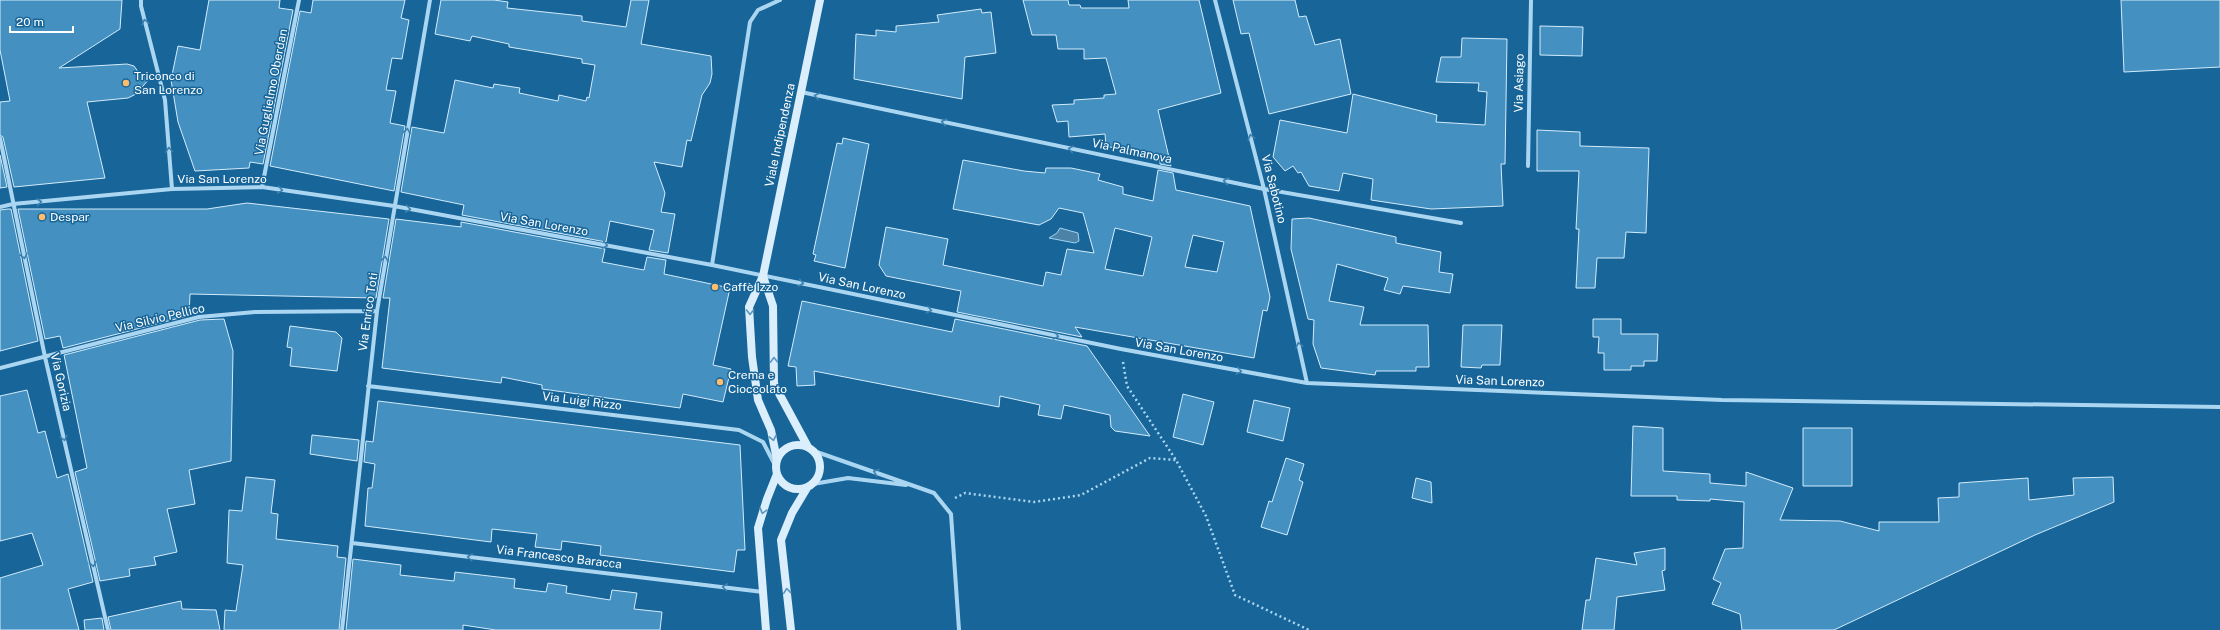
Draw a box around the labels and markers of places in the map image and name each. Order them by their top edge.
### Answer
place label: Triconco di San Lorenzo [134,69,203,97]
marker: Triconco di San Lorenzo [121,78,131,88]
place label: Despar [50,210,90,224]
marker: Despar [37,212,47,222]
place label: Caffè Izzo [723,280,778,294]
marker: Caffè Izzo [710,282,720,292]
place label: Crema e Cioccolato [728,368,787,396]
marker: Crema e Cioccolato [715,377,725,387]

